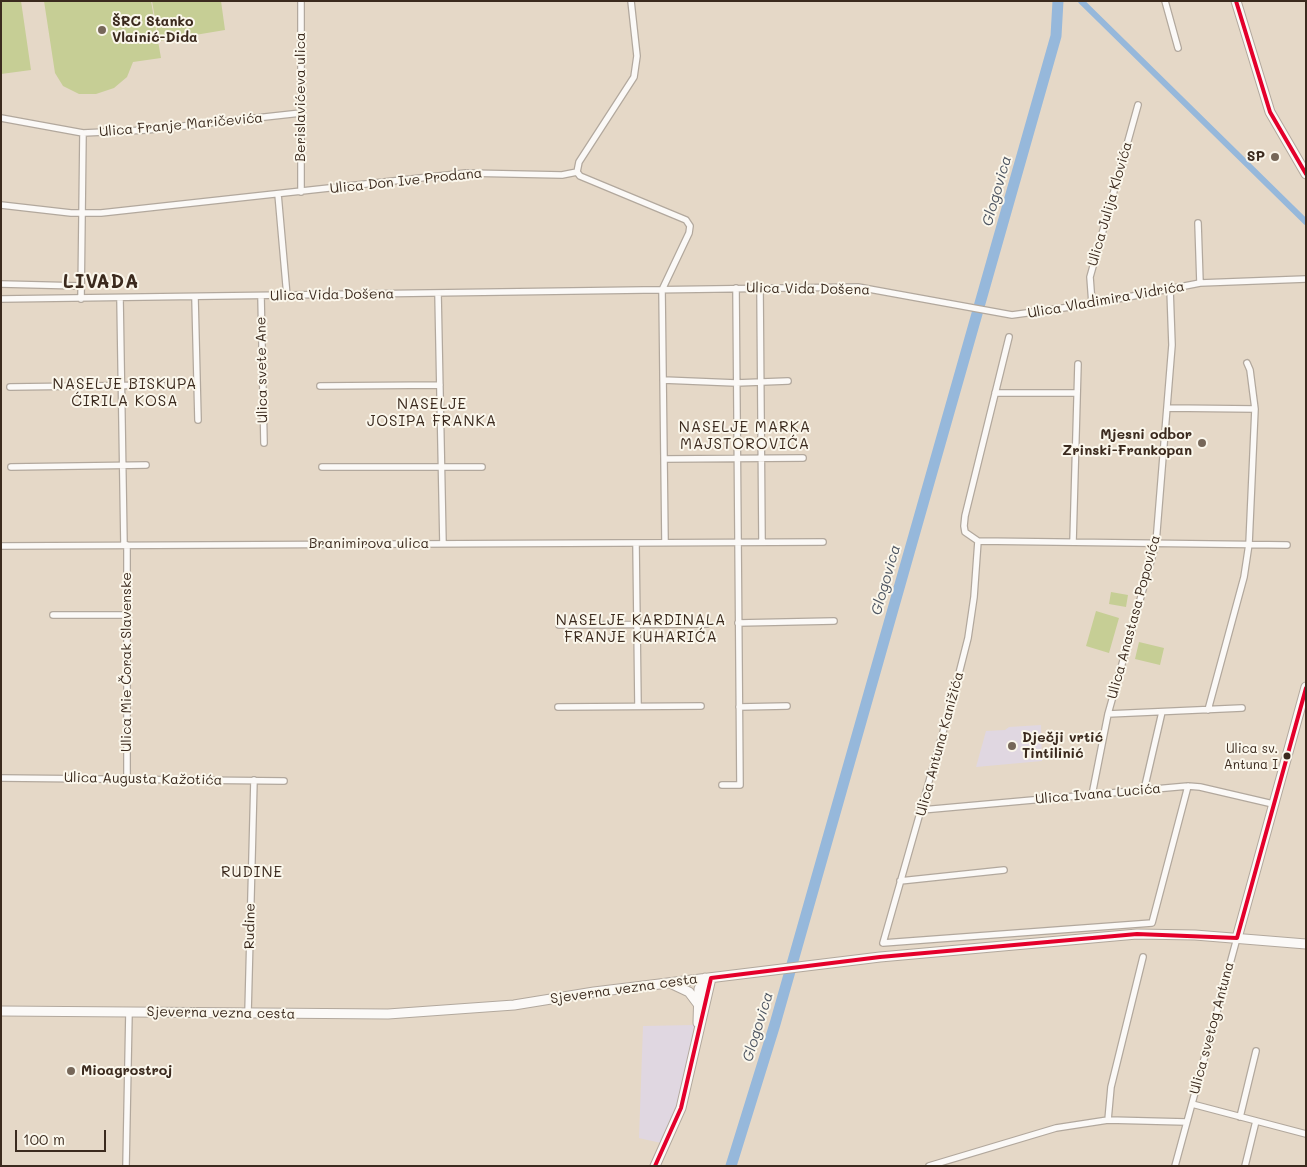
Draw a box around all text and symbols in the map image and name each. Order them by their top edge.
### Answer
place label: ŠRC Stanko Vlainić-Dida [112,14,198,46]
marker: ŠRC Stanko Vlainić-Dida [96,24,108,36]
street label: Berislavićeva ulica [293,32,309,162]
street label: Ulica Franje Maričevića [98,109,264,141]
street label: Ulica Julija Klovića [1084,140,1136,268]
place label: SP [1247,149,1265,165]
marker: SP [1269,151,1281,163]
water label: Glogovica [978,154,1016,228]
street label: Ulica Don Ive Prodana [329,165,483,197]
district label: LIVADA [62,271,140,293]
street label: Ulica Vladimira Vidrića [1026,278,1186,322]
street label: Ulica Vida Došena [746,280,870,298]
street label: Ulica Vida Došena [270,286,394,304]
street label: Ulica svete Ane [253,316,271,424]
district label: NASELJE BISKUPA ĆIRILA KOSA [51,375,199,410]
district label: NASELJE JOSIPA FRANKA [365,395,499,430]
district label: NASELJE MARKA MAJSTOROVIĆA [677,418,813,453]
place label: Mjesni odbor Zrinski-Frankopan [1062,427,1192,460]
marker: Mjesni odbor Zrinski-Frankopan [1196,437,1208,449]
street label: Ulica Anastasa Popovića [1104,533,1164,701]
street label: Branimirova ulica [309,536,429,552]
water label: Glogovica [867,543,905,617]
street label: Ulica Mie Čorak Slavenske [119,572,135,752]
district label: NASELJE KARDINALA FRANJE KUHARIĆA [554,611,728,646]
street label: Ulica Antuna Kanižića [913,670,967,818]
place label: Dječji vrtić Tintilinić [1022,730,1103,762]
marker: Dječji vrtić Tintilinić [1006,740,1018,752]
place label: Ulica sv. Antuna I [1224,741,1278,772]
marker: Ulica sv. Antuna I [1282,751,1292,761]
street label: Ulica Augusta Kažotića [64,769,222,789]
street label: Ulica Ivana Lucića [1034,780,1162,808]
district label: RUDINE [220,863,284,881]
street label: Rudine [241,903,259,949]
street label: Ulica svetog Antuna [1186,960,1238,1096]
street label: Sjeverna vezna cesta [549,970,699,1008]
water label: Glogovica [739,990,777,1064]
street label: Sjeverna vezna cesta [147,1003,295,1023]
place label: Mioagrostroj [81,1063,173,1079]
marker: Mioagrostroj [65,1065,77,1077]
scale bar [18,1120,109,1152]
text: 100 m [23,1129,65,1149]

